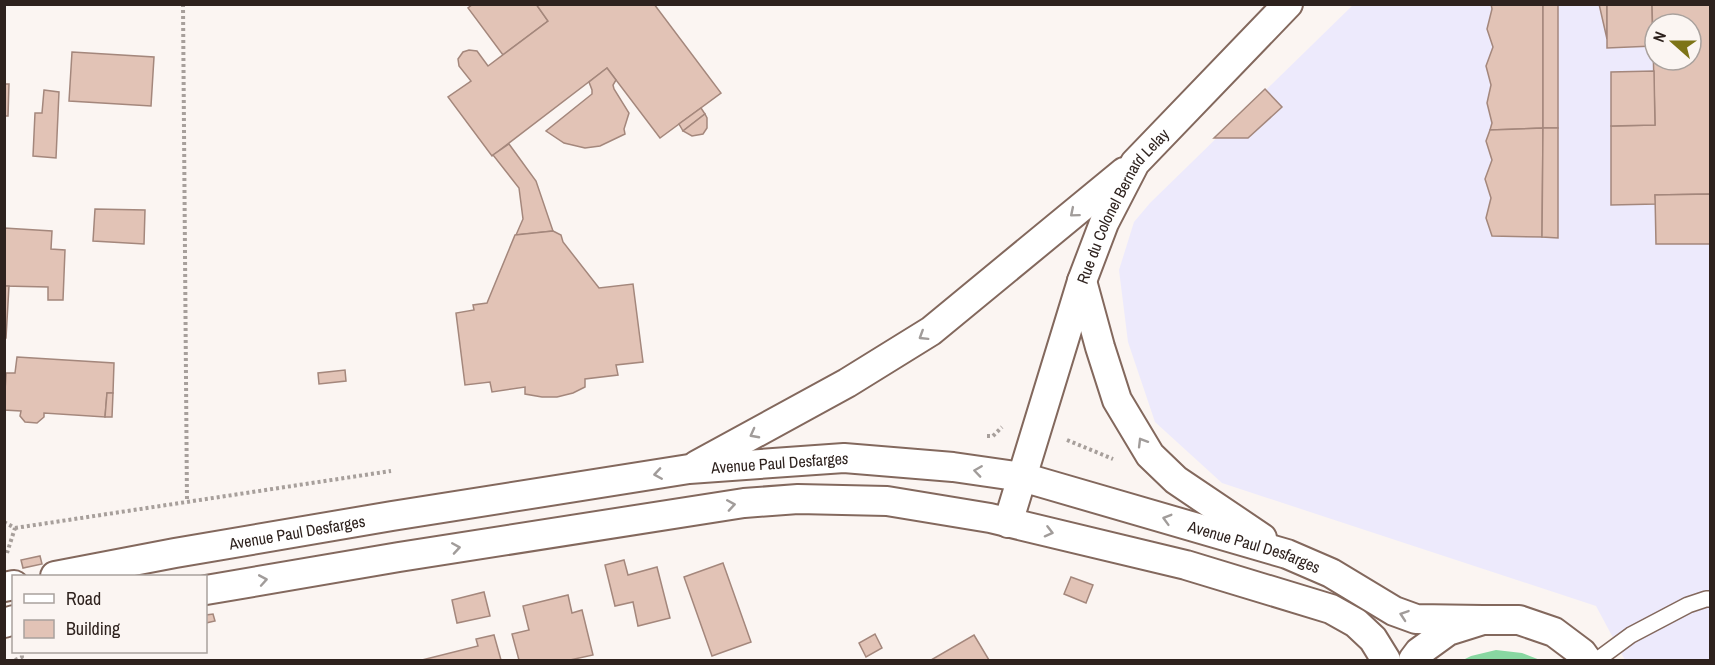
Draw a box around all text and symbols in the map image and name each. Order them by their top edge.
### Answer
north arrow [1643,12,1703,72]
text: N [1647,28,1671,45]
street label: Rue du Colonel Bernard Lelay [1071,123,1174,287]
one-way arrow [1070,206,1081,217]
one-way arrow [919,329,929,341]
one-way arrow [750,427,760,438]
one-way arrow [1138,438,1150,448]
street label: Avenue Paul Desfarges [709,447,849,478]
one-way arrow [974,465,983,477]
one-way arrow [654,467,664,480]
one-way arrow [727,499,736,511]
street label: Avenue Paul Desfarges [226,510,367,555]
one-way arrow [1162,514,1173,526]
street label: Avenue Paul Desfarges [1185,515,1324,578]
one-way arrow [1044,525,1054,538]
one-way arrow [451,543,460,555]
one-way arrow [258,574,268,587]
legend [12,575,207,653]
text: Road [66,586,101,611]
one-way arrow [1399,609,1410,622]
text: Building [66,616,121,641]

